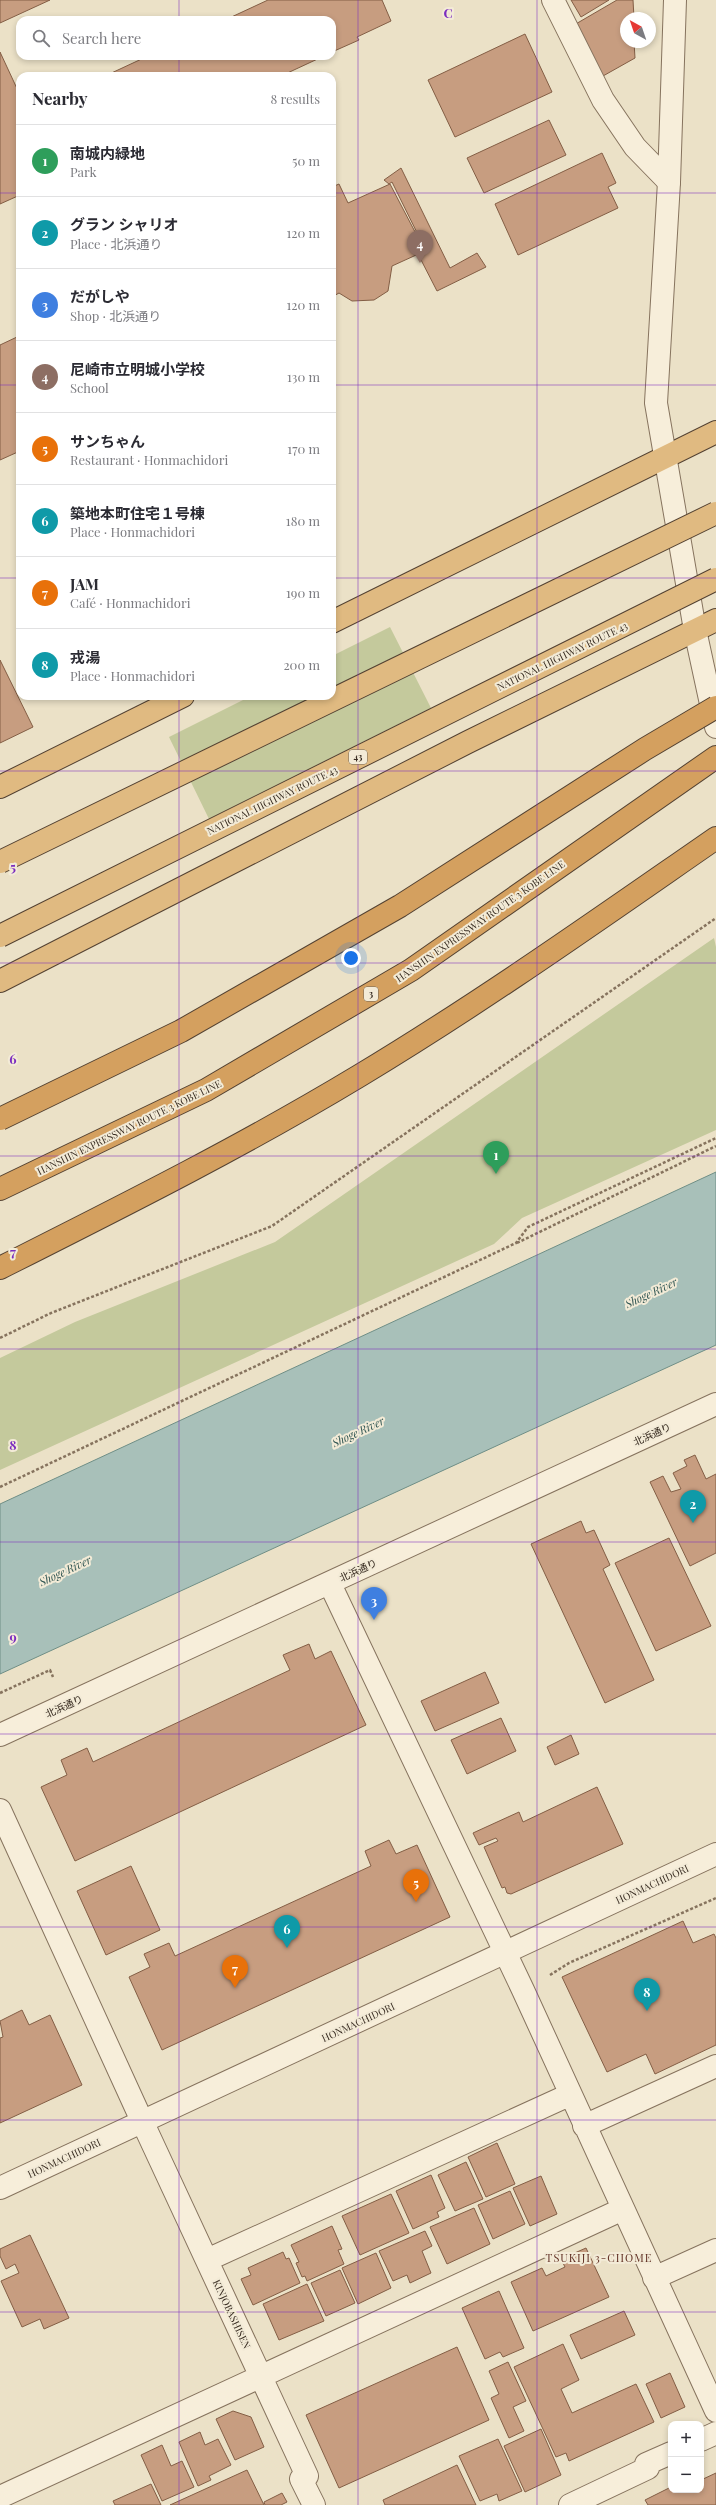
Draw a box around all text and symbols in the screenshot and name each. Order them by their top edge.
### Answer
text: C [443,4,453,21]
north arrow [620,12,656,48]
search box [16,16,336,60]
icon: search [30,27,52,49]
text: Search here [62,28,141,48]
text: Nearby [32,87,87,109]
text: 8 results [270,90,320,107]
text: 南城内緑地 [70,143,145,163]
text: 1 [43,152,47,169]
text: 50 m [292,152,320,169]
text: Park [70,163,97,180]
text: グラン シャリオ [70,214,179,234]
text: 2 [42,224,48,241]
text: 120 m [286,224,320,241]
pin: 4 [407,230,433,263]
text: Place · 北浜通り [70,235,162,252]
text: だがしや [70,286,130,306]
text: 3 [42,296,48,313]
text: 120 m [286,296,320,313]
text: Shop · 北浜通り [70,307,161,324]
text: 尼崎市立明城小学校 [70,359,205,379]
text: 4 [42,368,48,385]
text: 130 m [287,368,320,385]
text: School [70,379,109,396]
text: サンちゃん [70,431,145,451]
text: 5 [42,440,48,457]
text: 170 m [287,440,320,457]
text: Restaurant · Honmachidori [70,451,228,468]
text: 築地本町住宅１号棟 [70,503,205,523]
text: 6 [41,512,49,529]
text: 180 m [286,512,320,529]
text: Place · Honmachidori [70,523,195,540]
text: JAM [70,574,99,594]
text: 7 [42,584,48,601]
text: 190 m [286,584,320,601]
text: Café · Honmachidori [70,594,191,611]
street label: NATIONAL HIGHWAY ROUTE 43 [494,618,630,694]
text: 戎湯 [70,647,100,667]
text: 8 [41,656,49,673]
text: 200 m [283,656,320,673]
text: Place · Honmachidori [70,667,195,684]
road number: 43 [349,750,367,764]
street label: NATIONAL HIGHWAY ROUTE 43 [204,762,340,838]
street label: HANSHIN EXPRESSWAY ROUTE 3 KOBE LINE [393,857,567,985]
text: 5 [10,858,16,875]
your location [341,948,361,968]
road number: 3 [364,987,378,1001]
text: 6 [9,1050,17,1067]
street label: HANSHIN EXPRESSWAY ROUTE 3 KOBE LINE [34,1076,224,1178]
pin: 1 [483,1141,509,1174]
text: 7 [10,1243,16,1260]
water label: Shoge River [621,1274,679,1312]
water label: Shoge River [328,1413,386,1451]
street label: 北浜通り [631,1419,673,1449]
text: 8 [9,1436,17,1453]
pin: 2 [680,1490,706,1523]
water label: Shoge River [35,1552,93,1590]
street label: 北浜通り [337,1555,379,1585]
pin: 3 [361,1587,387,1620]
text: 9 [9,1628,17,1645]
street label: 北浜通り [43,1691,85,1721]
street label: HONMACHIDORI [613,1861,691,1907]
pin: 5 [403,1869,429,1902]
pin: 6 [274,1915,300,1948]
pin: 7 [222,1955,248,1988]
pin: 8 [634,1978,660,2011]
street label: HONMACHIDORI [319,1999,397,2045]
street label: HONMACHIDORI [25,2135,103,2181]
district label: TSUKIJI 3-CHOME [546,2250,652,2265]
street label: KINJOBASHISEN [210,2277,254,2351]
map controls [668,2421,704,2493]
button: + [668,2421,704,2457]
button: − [668,2457,704,2493]

